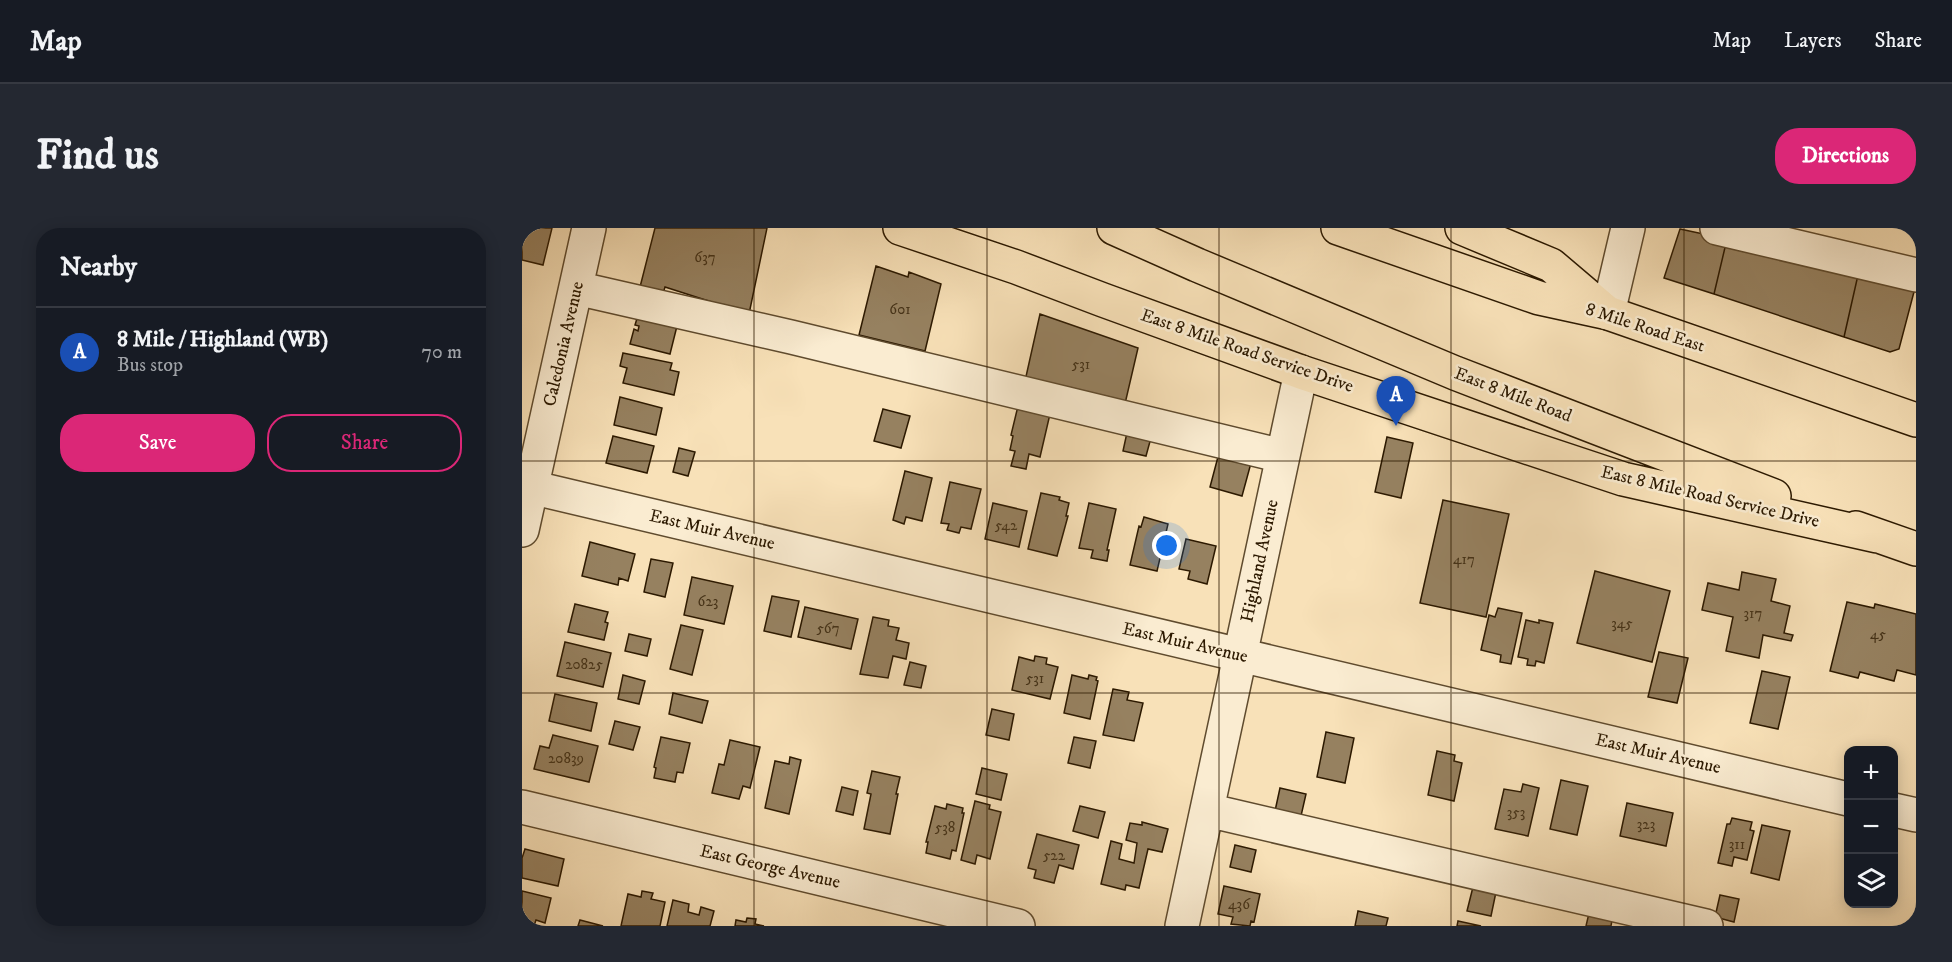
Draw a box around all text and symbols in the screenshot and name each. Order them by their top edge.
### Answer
text: Map [30,24,82,59]
text: Map [1712,28,1751,54]
text: Layers [1784,28,1842,54]
text: Share [1875,28,1922,54]
button: Directions [1775,128,1916,184]
text: Find us [36,130,159,182]
house number: 637 [694,248,716,267]
text: Nearby [60,251,137,284]
street label: Caledonia Avenue [539,279,589,409]
street label: 8 Mile Road East [1583,298,1708,358]
house number: 601 [889,300,911,319]
street label: East 8 Mile Road Service Drive [1138,304,1356,398]
text: 8 Mile / Highland (WB) [117,326,328,353]
text: A [73,340,86,365]
text: 70 m [421,340,462,365]
text: Bus stop [117,353,183,378]
house number: 531 [1072,355,1090,374]
street label: East 8 Mile Road [1451,363,1575,427]
pin: A [1376,376,1416,426]
button: Save [60,414,255,472]
button: Share [267,414,462,472]
street label: East 8 Mile Road Service Drive [1599,461,1821,533]
street label: Highland Avenue [1236,498,1284,624]
street label: East Muir Avenue [647,505,777,555]
house number: 542 [995,516,1018,535]
your location [1152,531,1181,560]
house number: 417 [1453,550,1475,569]
house number: 623 [698,592,718,611]
house number: 317 [1743,604,1763,623]
house number: 345 [1611,614,1633,633]
street label: East Muir Avenue [1120,618,1250,668]
house number: 567 [816,619,840,638]
house number: 45 [1870,625,1887,644]
house number: 20825 [565,655,603,674]
house number: 531 [1026,669,1044,688]
street label: East Muir Avenue [1593,729,1723,779]
map controls [1844,746,1898,908]
button: + [1844,746,1898,800]
house number: 20839 [548,749,584,768]
button: − [1844,800,1898,854]
house number: 353 [1507,803,1525,822]
house number: 323 [1637,815,1655,834]
house number: 538 [935,818,955,837]
house number: 311 [1729,835,1745,854]
street label: East George Avenue [698,840,842,894]
house number: 522 [1043,846,1066,865]
button: layers [1844,854,1898,908]
house number: 436 [1228,895,1251,914]

